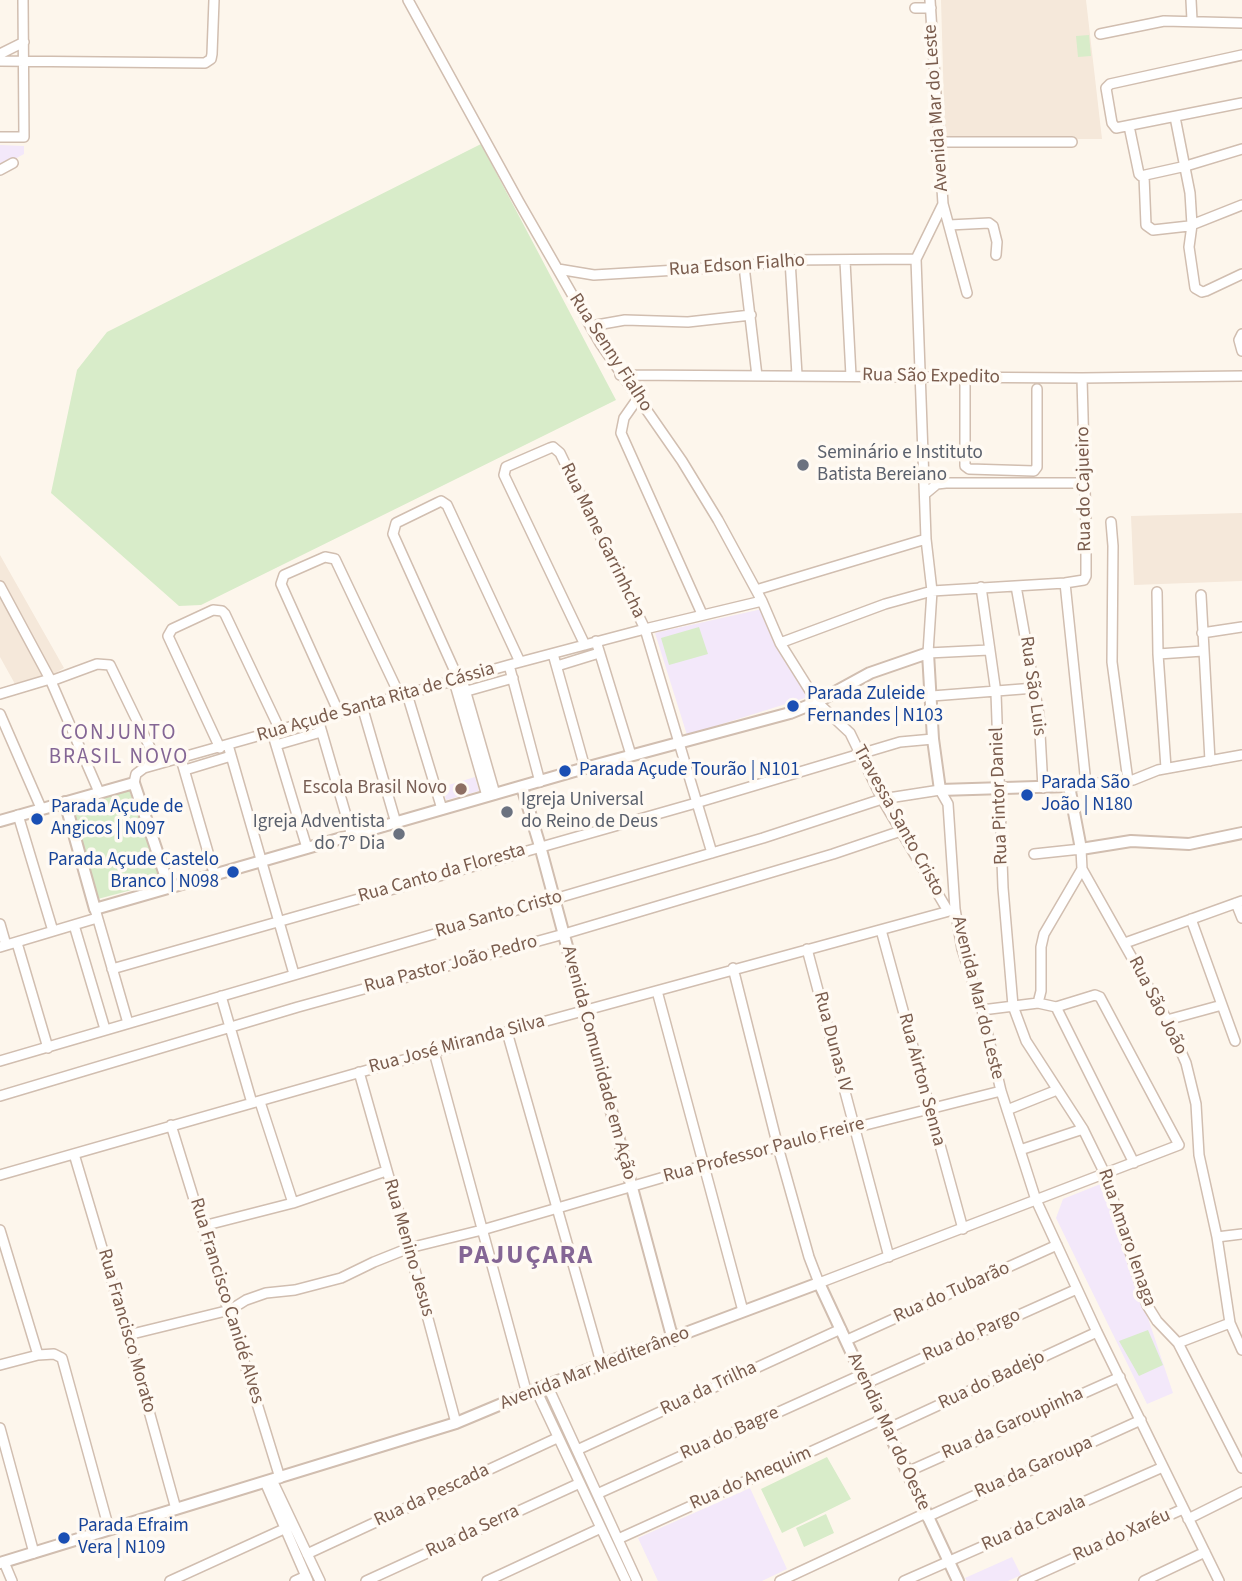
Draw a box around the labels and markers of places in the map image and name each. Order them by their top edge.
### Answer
place label: Seminário e Instituto Batista Bereiano [817,443,983,487]
marker: Seminário e Instituto Batista Bereiano [795,457,811,473]
place label: Parada Zuleide Fernandes | N103 [807,684,943,728]
marker: Parada Zuleide Fernandes | N103 [785,698,801,714]
place label: Parada Açude Tourão | N101 [579,760,800,782]
marker: Parada Açude Tourão | N101 [557,763,573,779]
place label: Parada São João | N180 [1041,773,1133,817]
place label: Escola Brasil Novo [302,778,447,800]
marker: Escola Brasil Novo [453,781,469,797]
marker: Parada São João | N180 [1019,787,1035,803]
place label: Igreja Universal do Reino de Deus [521,790,658,834]
place label: Parada Açude de Angicos | N097 [51,797,183,841]
marker: Igreja Universal do Reino de Deus [499,804,515,820]
marker: Parada Açude de Angicos | N097 [29,811,45,827]
place label: Igreja Adventista do 7º Dia [253,812,385,856]
marker: Igreja Adventista do 7º Dia [391,826,407,842]
place label: Parada Açude Castelo Branco | N098 [48,850,219,894]
marker: Parada Açude Castelo Branco | N098 [225,864,241,880]
place label: Parada Efraim Vera | N109 [78,1516,189,1560]
marker: Parada Efraim Vera | N109 [56,1530,72,1546]

